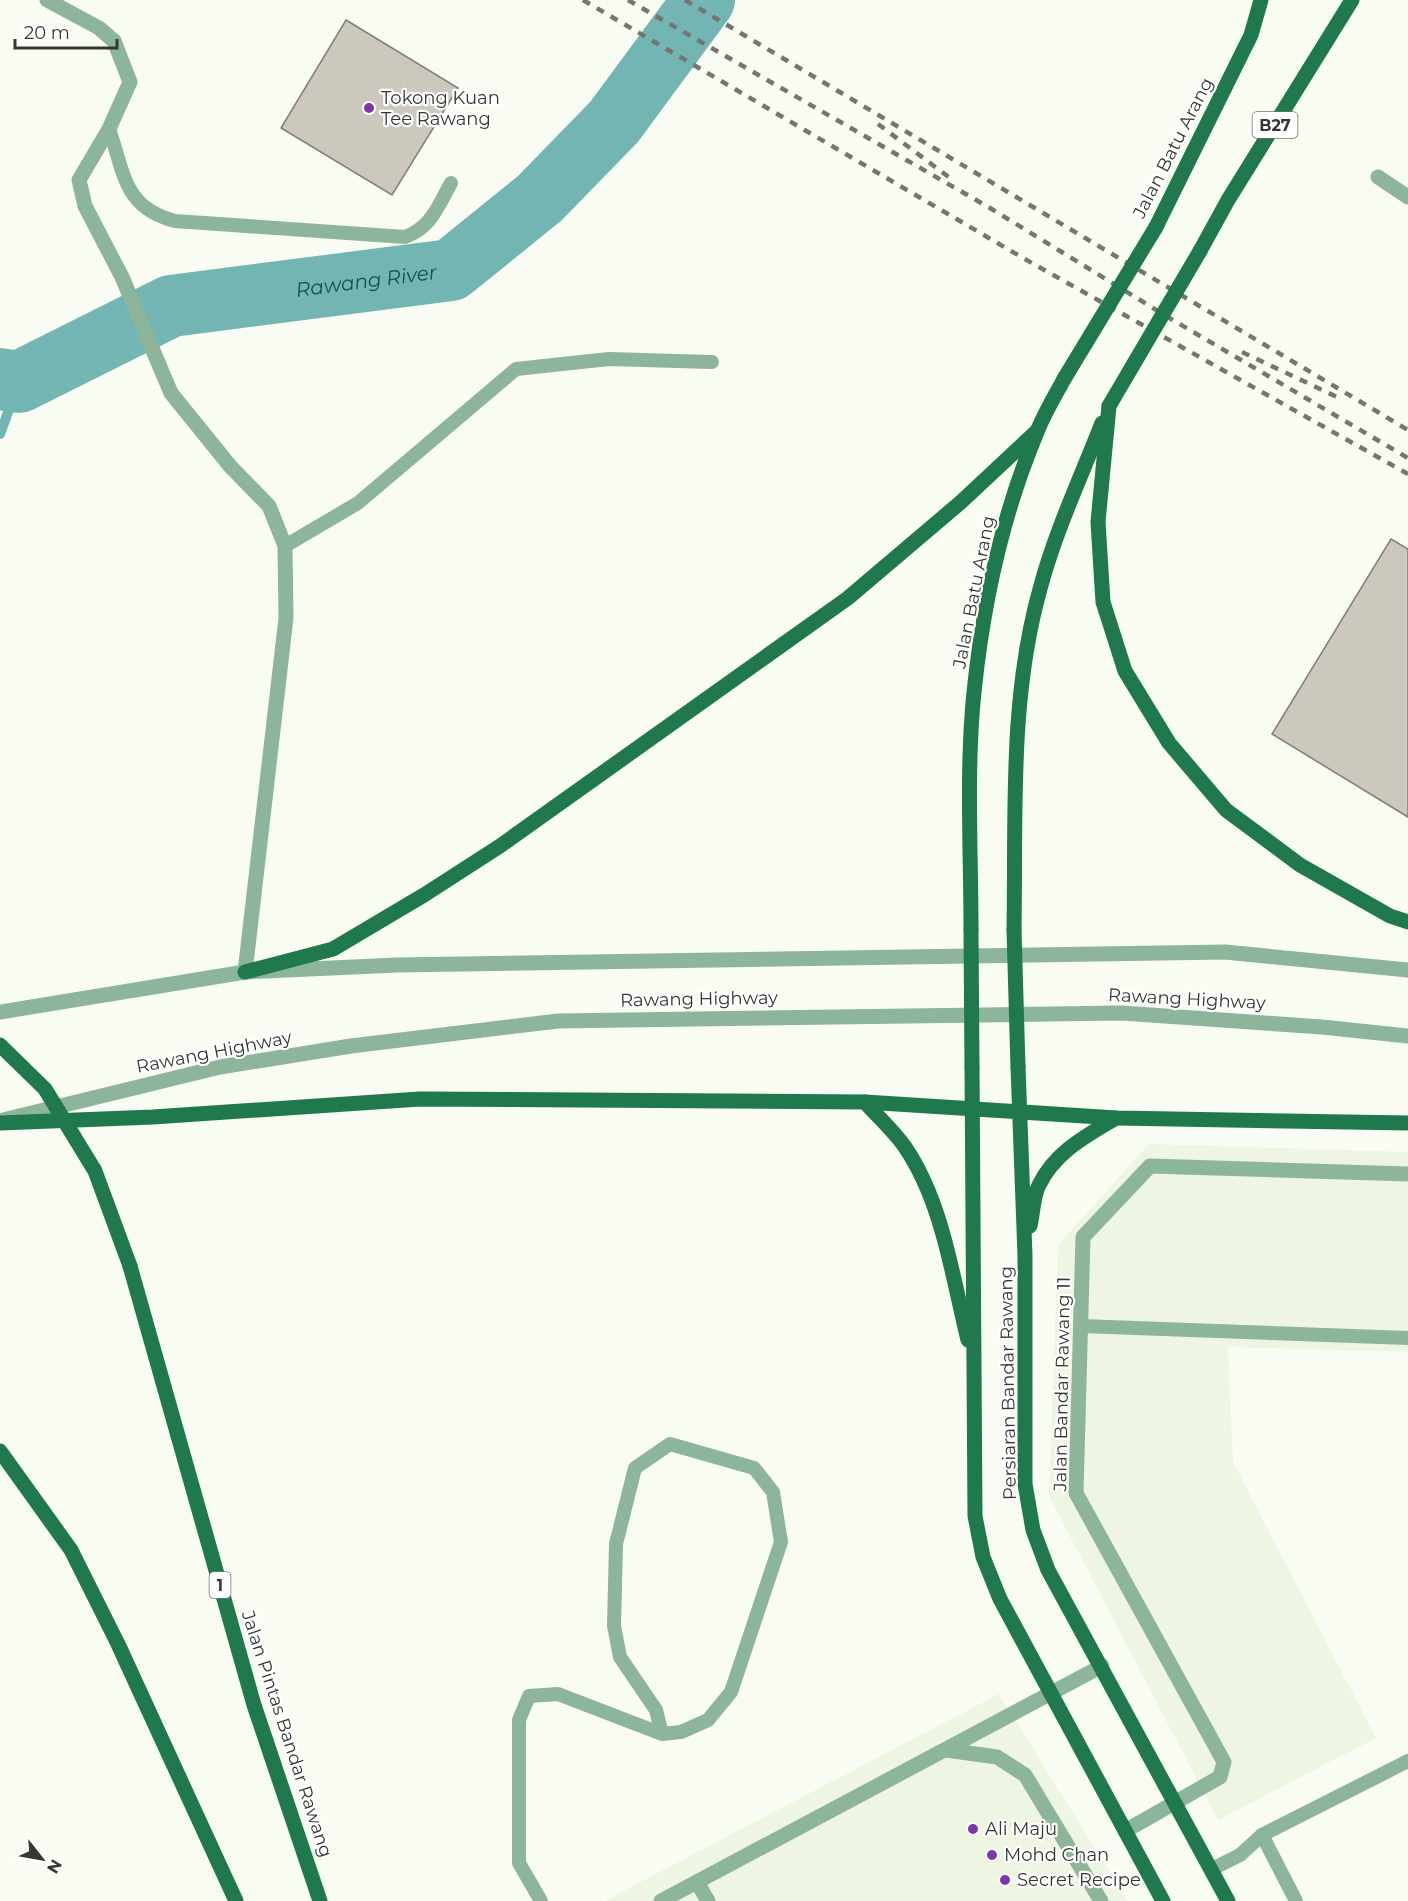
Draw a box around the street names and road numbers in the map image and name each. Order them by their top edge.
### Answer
street label: Jalan Batu Arang [1128,74,1218,223]
road number: B27 [1252,112,1298,138]
street label: Jalan Batu Arang [948,514,1000,671]
street label: Rawang Highway [1108,984,1267,1014]
street label: Rawang Highway [620,987,778,1011]
street label: Rawang Highway [134,1026,294,1078]
street label: Persiaran Bandar Rawang [995,1266,1021,1500]
street label: Jalan Bandar Rawang 11 [1049,1276,1075,1493]
road number: 1 [210,1572,230,1598]
street label: Jalan Pintas Bandar Rawang [236,1607,337,1860]

